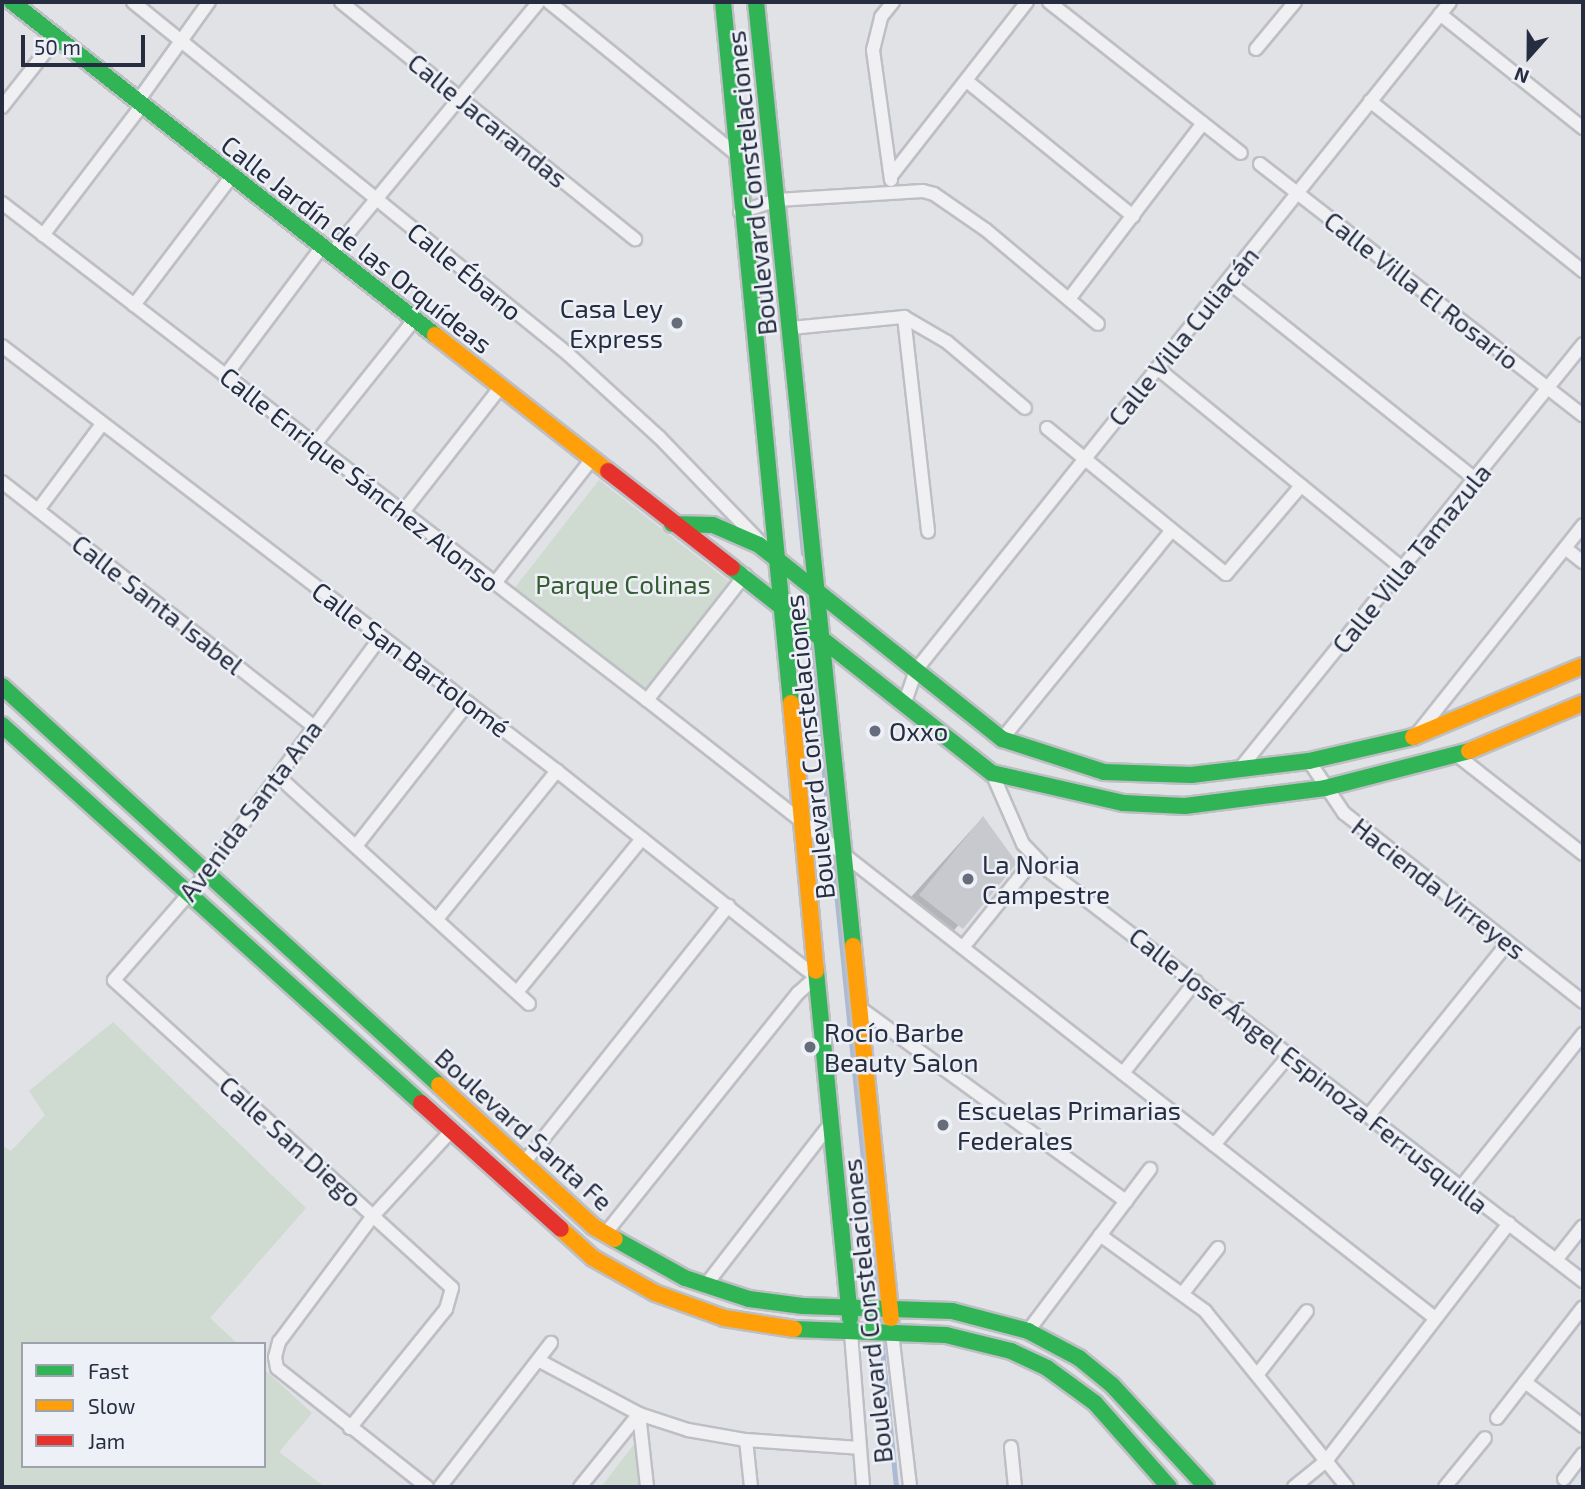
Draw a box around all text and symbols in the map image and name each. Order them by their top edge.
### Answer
scale bar [24,21,149,65]
north arrow [1494,21,1564,91]
street label: Boulevard Constelaciones [719,29,783,337]
text: 50 m [34,34,81,59]
street label: Calle Jacarandas [402,46,574,194]
text: N [1511,63,1532,89]
street label: Calle Jardín de las Orquídeas [215,128,499,360]
street label: Calle Villa El Rosario [1318,204,1526,376]
street label: Calle Ébano [402,216,528,326]
street label: Calle Villa Culiacán [1101,240,1265,432]
place label: Casa Ley Express [560,292,663,354]
marker: Casa Ley Express [669,315,685,331]
street label: Calle Enrique Sánchez Alonso [214,360,506,598]
street label: Calle Villa Tamazula [1325,456,1497,660]
street label: Calle Santa Isabel [66,527,250,681]
park label: Parque Colinas [535,568,711,600]
street label: Calle San Bartolomé [306,575,516,743]
street label: Boulevard Constelaciones [777,593,841,901]
street label: Avenida Santa Ana [172,713,328,907]
place label: Oxxo [889,715,948,747]
marker: Oxxo [867,723,883,739]
street label: Hacienda Virreyes [1346,810,1532,966]
place label: La Noria Campestre [982,848,1110,910]
marker: La Noria Campestre [960,871,976,887]
street label: Calle José Ángel Espinoza Ferrusquilla [1123,920,1495,1220]
place label: Rocío Barbe Beauty Salon [824,1016,979,1078]
marker: Rocío Barbe Beauty Salon [802,1039,818,1055]
street label: Boulevard Santa Fe [429,1041,619,1217]
street label: Calle San Diego [213,1069,369,1213]
place label: Escuelas Primarias Federales [957,1094,1181,1156]
marker: Escuelas Primarias Federales [935,1117,951,1133]
street label: Boulevard Constelaciones [835,1157,899,1465]
legend [21,1342,266,1468]
text: Fast [88,1358,129,1383]
text: Slow [88,1393,135,1418]
text: Jam [88,1428,125,1453]

